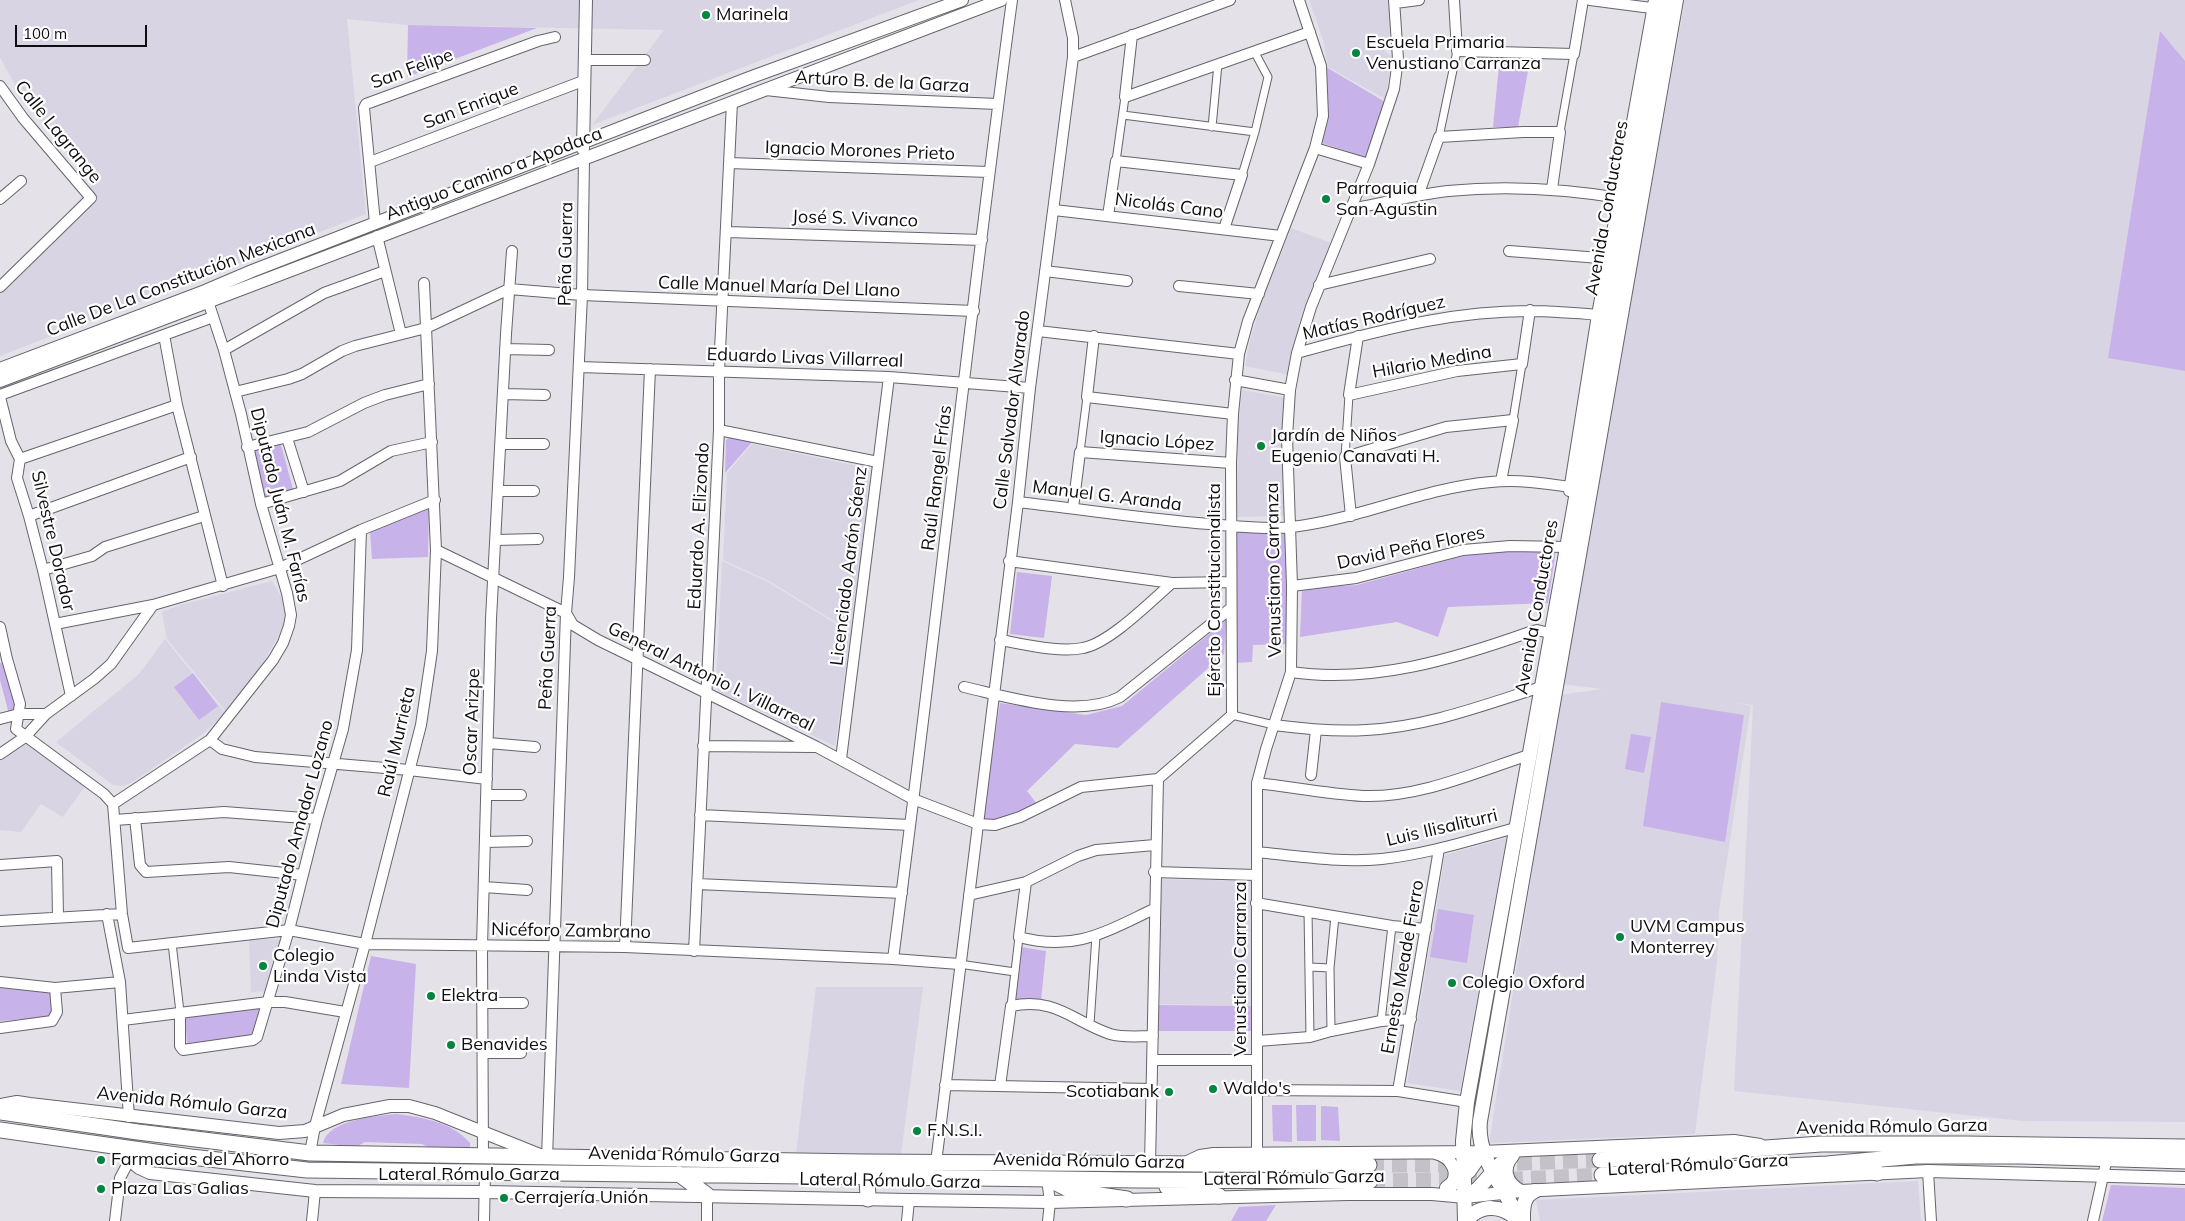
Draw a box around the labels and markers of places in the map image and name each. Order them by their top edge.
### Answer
place label: Marinela [716,4,788,26]
marker: Marinela [700,9,712,21]
place label: Escuela Primaria Venustiano Carranza [1366,32,1541,74]
marker: Escuela Primaria Venustiano Carranza [1350,47,1362,59]
place label: Parroquia San Agustin [1336,178,1438,220]
marker: Parroquia San Agustin [1320,193,1332,205]
place label: Jardín de Niños Eugenio Canavati H. [1271,425,1440,468]
marker: Jardín de Niños Eugenio Canavati H. [1255,440,1267,452]
place label: UVM Campus Monterrey [1630,916,1745,959]
marker: UVM Campus Monterrey [1614,931,1626,943]
place label: Colegio Linda Vista [273,945,367,988]
marker: Colegio Linda Vista [257,960,269,972]
place label: Colegio Oxford [1462,972,1585,994]
marker: Colegio Oxford [1446,977,1458,989]
place label: Elektra [441,985,498,1007]
marker: Elektra [425,990,437,1002]
place label: Benavides [461,1034,548,1056]
marker: Benavides [445,1039,457,1051]
place label: Waldo's [1223,1078,1291,1100]
place label: Scotiabank [1066,1081,1159,1103]
marker: Waldo's [1207,1083,1219,1095]
marker: Scotiabank [1163,1086,1175,1098]
place label: F.N.S.I. [927,1120,982,1142]
marker: F.N.S.I. [911,1125,923,1137]
place label: Farmacias del Ahorro [111,1149,289,1171]
marker: Farmacias del Ahorro [95,1154,107,1166]
place label: Plaza Las Galias [111,1178,249,1200]
marker: Plaza Las Galias [95,1183,107,1195]
place label: Cerrajería Unión [514,1187,648,1209]
marker: Cerrajería Unión [498,1192,510,1204]

